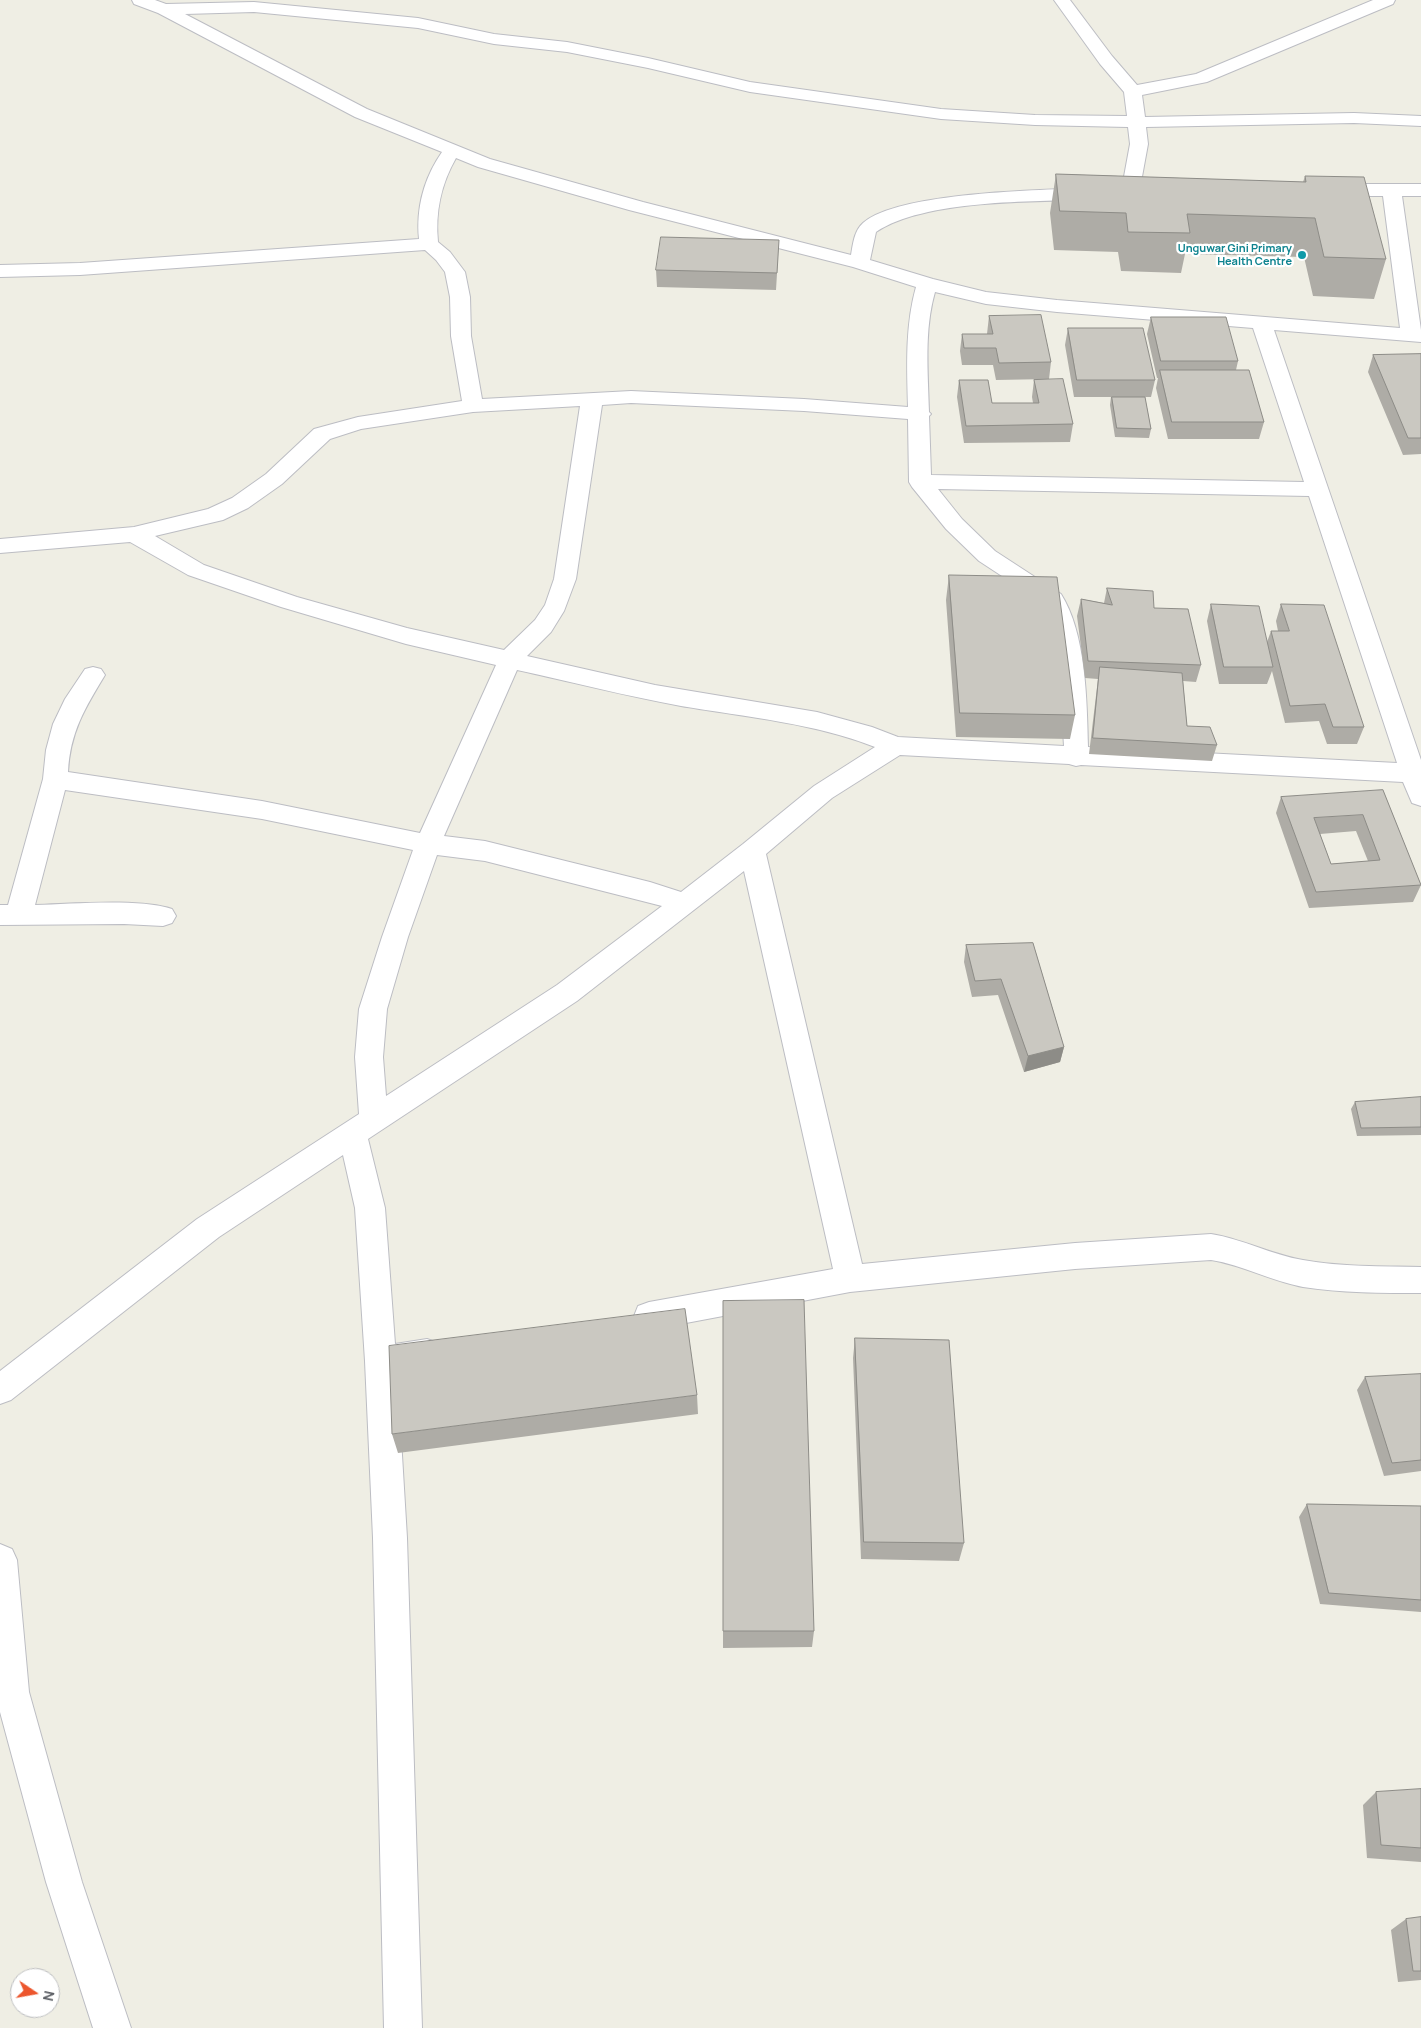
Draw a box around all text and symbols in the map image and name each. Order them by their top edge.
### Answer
place label: Unguwar Gini Primary Health Centre [1178,242,1292,268]
marker: Unguwar Gini Primary Health Centre [1296,249,1308,261]
north arrow [10,1968,60,2018]
text: N [39,1989,60,2003]

